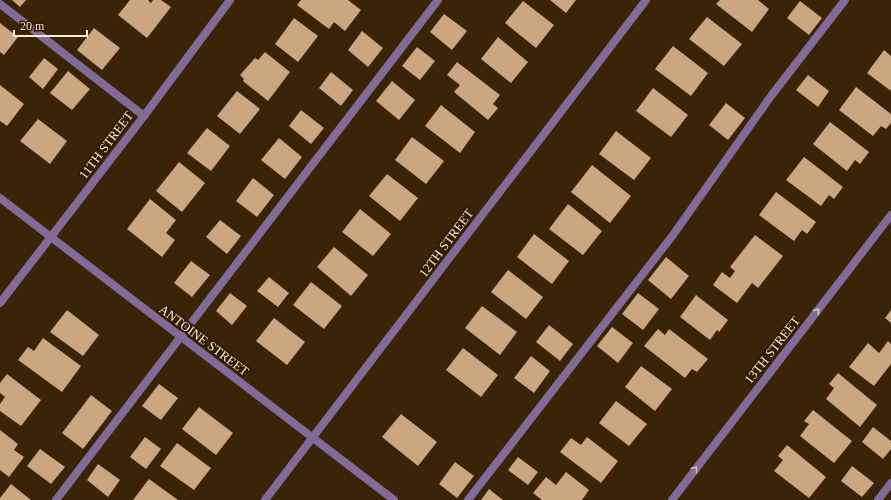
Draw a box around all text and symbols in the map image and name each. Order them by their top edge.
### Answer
scale bar [14,12,87,38]
text: 20 m [20,19,45,33]
street label: 11TH STREET [76,108,136,182]
street label: 12TH STREET [416,206,476,280]
street label: ANTOINE STREET [156,301,252,379]
one-way arrow [813,308,820,315]
street label: 13TH STREET [741,313,803,387]
one-way arrow [691,467,698,474]

